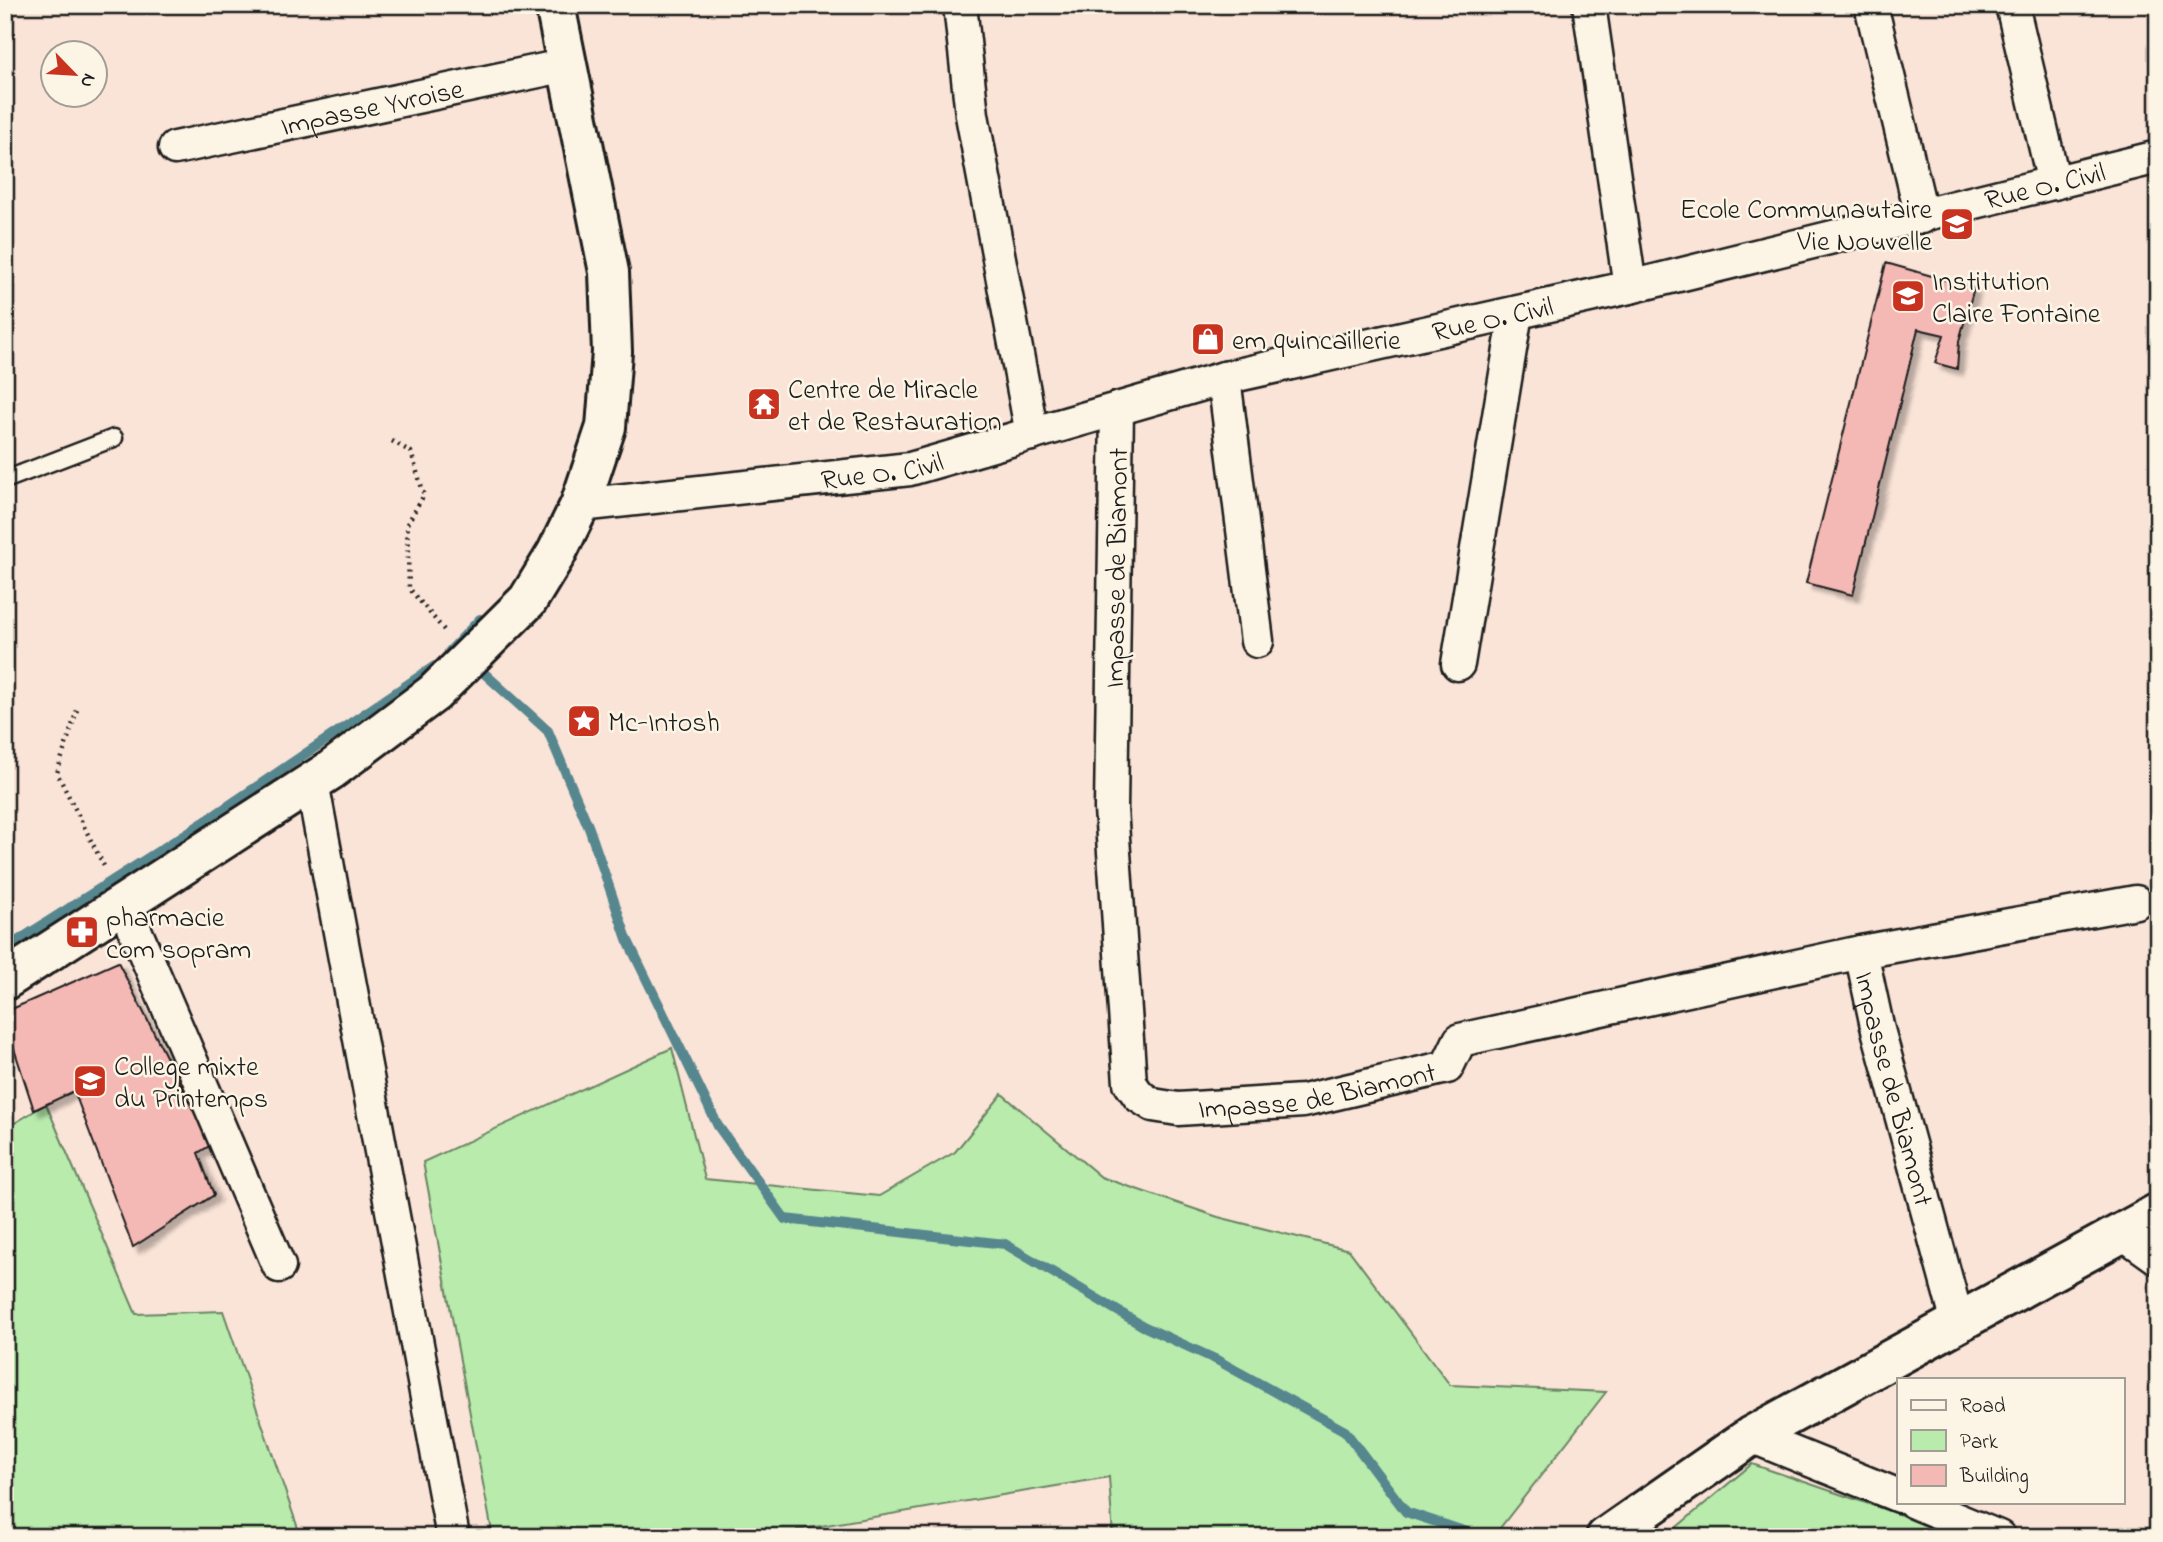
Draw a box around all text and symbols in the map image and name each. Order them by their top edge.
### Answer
north arrow [38,38,108,108]
text: N [72,69,102,92]
street label: Impasse Yvroise [277,70,468,149]
street label: Rue O. Civil [1981,154,2110,223]
place label: Ecole Communautaire Vie Nouvelle [1680,191,1932,264]
school or university icon: Ecole Communautaire Vie Nouvelle [1938,205,1976,243]
place label: Institution Claire Fontaine [1932,263,2101,336]
school or university icon: Institution Claire Fontaine [1889,277,1927,315]
street label: Rue O. Civil [1429,288,1558,355]
shop icon: em quincaillerie [1189,320,1227,358]
place label: em quincaillerie [1232,322,1401,363]
place label: Centre de Miracle et de Restauration [788,371,1002,444]
temple icon: Centre de Miracle et de Restauration [745,385,783,423]
street label: Rue O. Civil [819,443,949,503]
street label: Impasse de Biamont [1096,447,1141,689]
place icon: Mc-Intosh [565,702,603,740]
place label: Mc-Intosh [608,704,720,745]
place label: pharmacie com sopram [106,899,251,972]
pharmacy icon: pharmacie com sopram [63,913,101,951]
street label: Impasse de Biamont [1842,968,1942,1211]
place label: College mixte du Printemps [114,1048,268,1121]
street label: Impasse de Biamont [1197,1053,1440,1132]
school or university icon: College mixte du Printemps [71,1062,109,1100]
legend [1897,1378,2124,1504]
text: Road [1960,1392,2006,1422]
text: Park [1960,1428,1999,1458]
text: Building [1959,1462,2029,1494]

